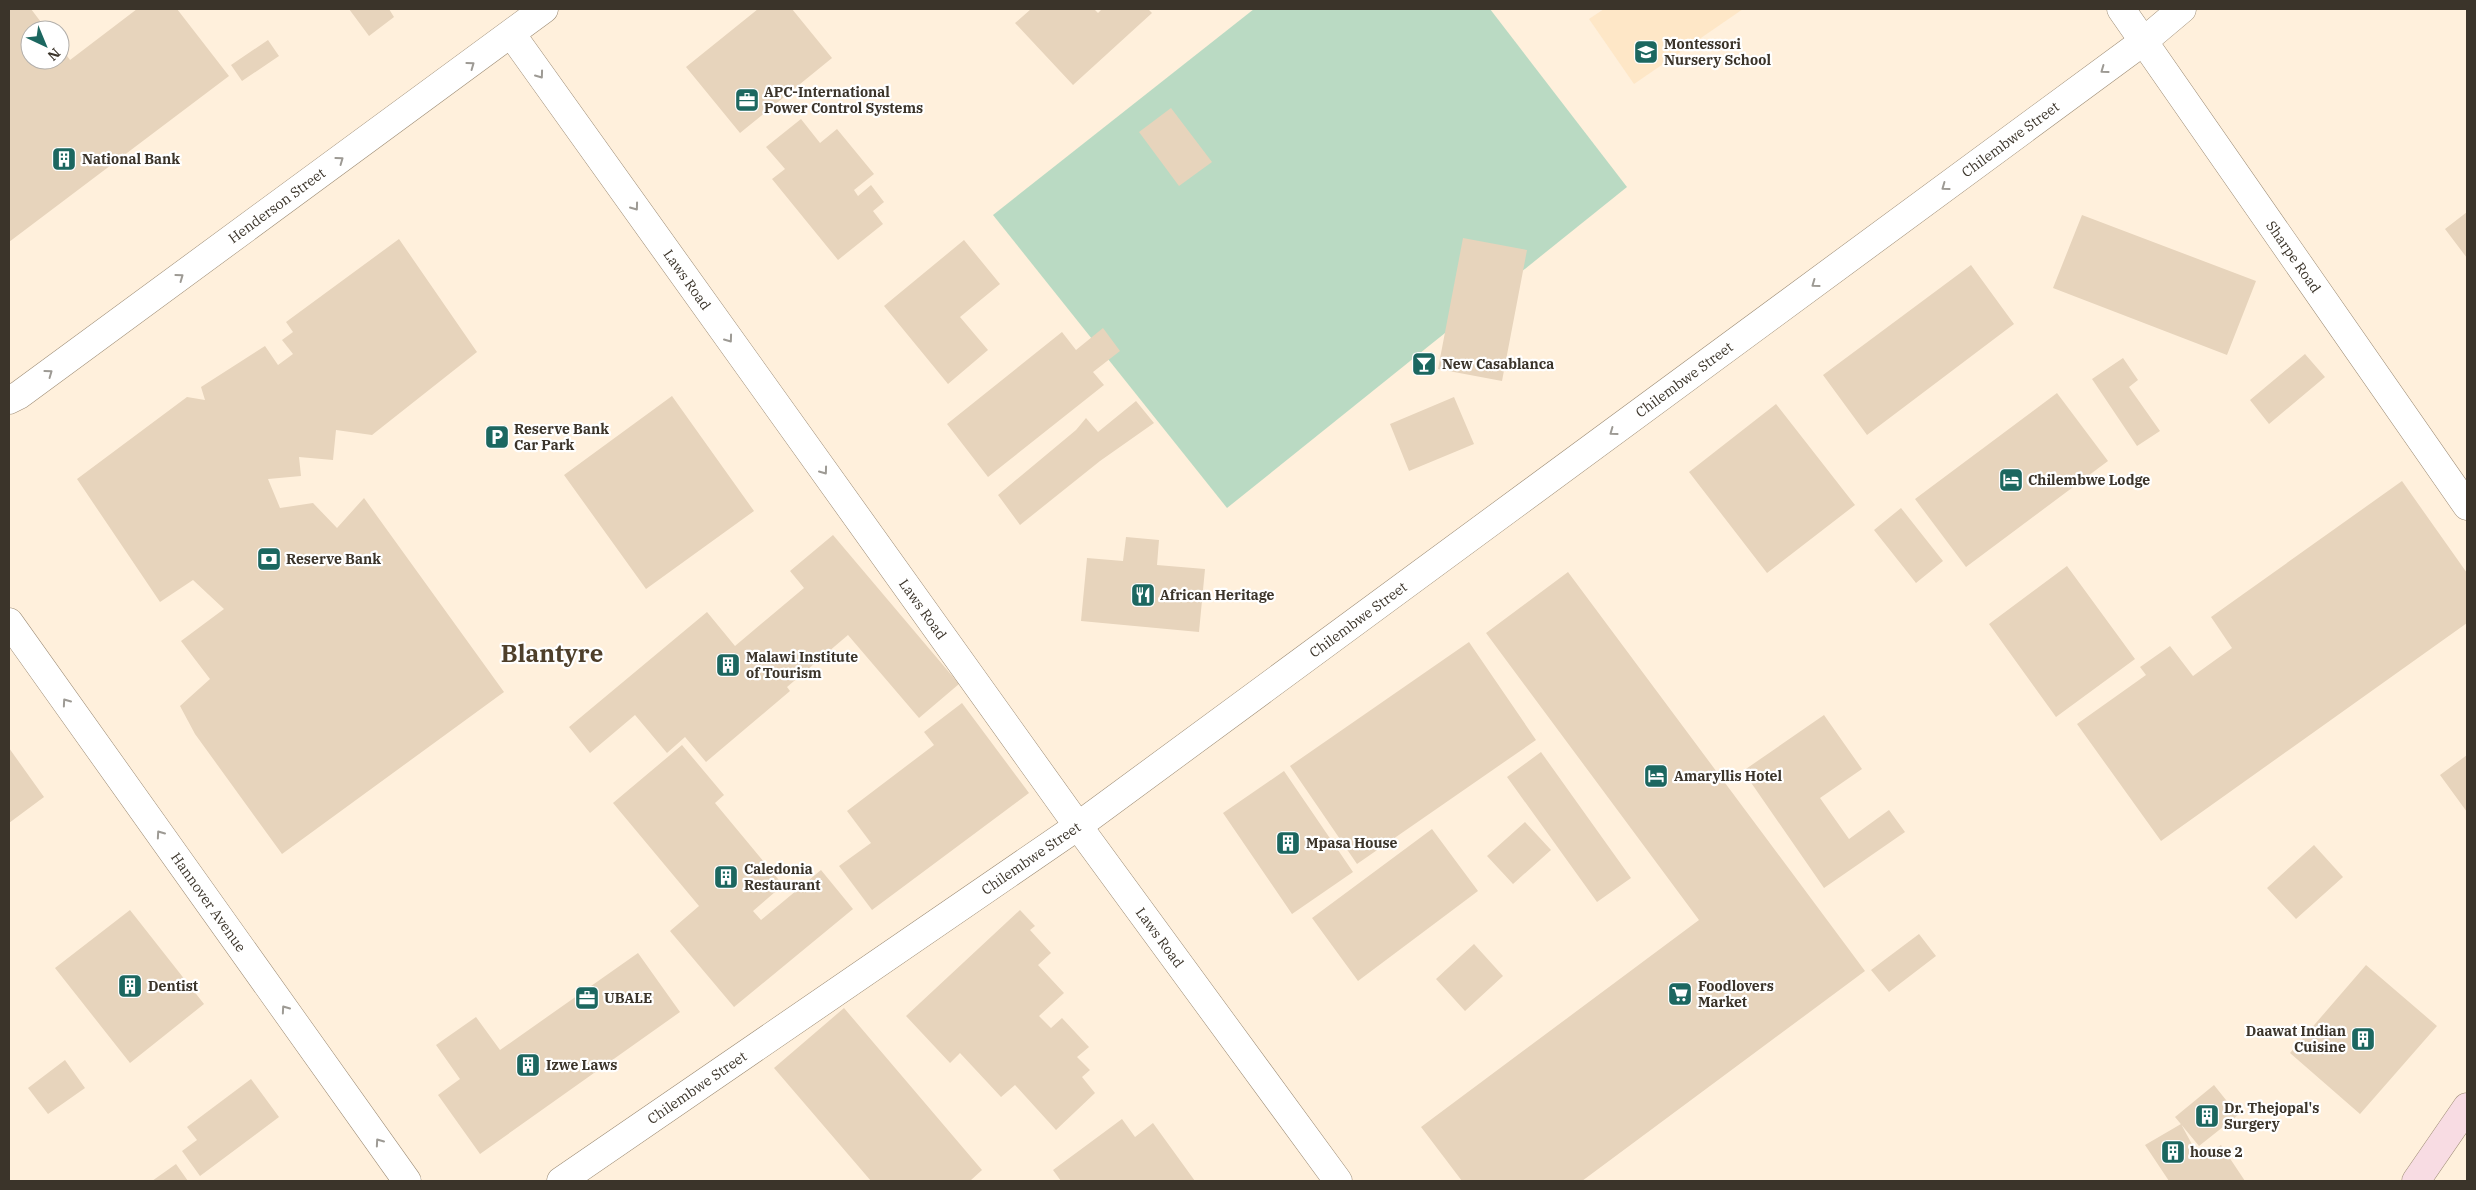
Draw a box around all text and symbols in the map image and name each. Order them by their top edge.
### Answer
north arrow [20,20,70,70]
place label: Montessori Nursery School [1664,35,1771,69]
school or university icon: Montessori Nursery School [1633,39,1659,65]
text: N [44,44,64,65]
one-way arrow [465,62,474,70]
one-way arrow [2100,64,2110,73]
one-way arrow [534,69,543,78]
place label: APC-International Power Control Systems [764,83,923,117]
office icon: APC-International Power Control Systems [734,87,760,113]
street label: Chilembwe Street [1958,98,2063,181]
building icon: National Bank [51,146,77,172]
place label: National Bank [82,150,180,168]
one-way arrow [334,158,343,166]
street label: Henderson Street [225,164,329,247]
one-way arrow [1942,182,1951,190]
one-way arrow [629,201,637,210]
street label: Sharpe Road [2262,217,2325,297]
street label: Laws Road [659,246,715,314]
one-way arrow [175,274,184,283]
one-way arrow [1811,278,1821,287]
one-way arrow [723,333,732,343]
street label: Chilembwe Street [1632,338,1737,421]
bar icon: New Casablanca [1411,351,1437,377]
place label: New Casablanca [1442,355,1554,373]
one-way arrow [43,370,53,379]
place label: Reserve Bank Car Park [514,420,609,454]
parking icon: Reserve Bank Car Park [484,424,510,450]
one-way arrow [1609,426,1619,435]
one-way arrow [818,465,827,475]
hotel icon: Chilembwe Lodge [1998,467,2024,493]
place label: Chilembwe Lodge [2028,471,2150,489]
bank icon: Reserve Bank [256,546,282,572]
place label: Reserve Bank [286,550,381,568]
street label: Laws Road [895,575,951,643]
street label: Chilembwe Street [1306,578,1410,662]
restaurant icon: African Heritage [1130,582,1156,608]
place label: African Heritage [1160,586,1275,604]
district label: Blantyre [501,637,603,669]
place label: Malawi Institute of Tourism [746,648,858,682]
building icon: Malawi Institute of Tourism [715,652,741,678]
one-way arrow [63,698,72,708]
hotel icon: Amaryllis Hotel [1643,763,1669,789]
place label: Amaryllis Hotel [1674,767,1783,785]
street label: Chilembwe Street [978,818,1084,899]
one-way arrow [157,830,166,840]
building icon: Mpasa House [1275,830,1301,856]
place label: Mpasa House [1306,834,1398,852]
street label: Hannover Avenue [167,849,250,955]
place label: Caledonia Restaurant [744,860,821,894]
building icon: Caledonia Restaurant [713,864,739,890]
street label: Laws Road [1132,904,1188,972]
building icon: Dentist [117,973,143,999]
place label: Dentist [148,977,198,995]
place label: Foodlovers Market [1698,977,1774,1011]
supermarket icon: Foodlovers Market [1667,981,1693,1007]
office icon: UBALE [574,985,600,1011]
place label: UBALE [604,989,652,1007]
one-way arrow [282,1005,291,1015]
place label: Daawat Indian Cuisine [2246,1022,2346,1056]
building icon: Daawat Indian Cuisine [2350,1026,2376,1052]
street label: Chilembwe Street [644,1047,750,1128]
building icon: Izwe Laws [515,1052,541,1078]
place label: Izwe Laws [546,1056,617,1074]
place label: Dr. Thejopal's Surgery [2224,1099,2319,1133]
building icon: Dr. Thejopal's Surgery [2194,1103,2220,1129]
one-way arrow [376,1138,385,1147]
building icon: house 2 [2160,1139,2186,1165]
place label: house 2 [2190,1143,2243,1161]

